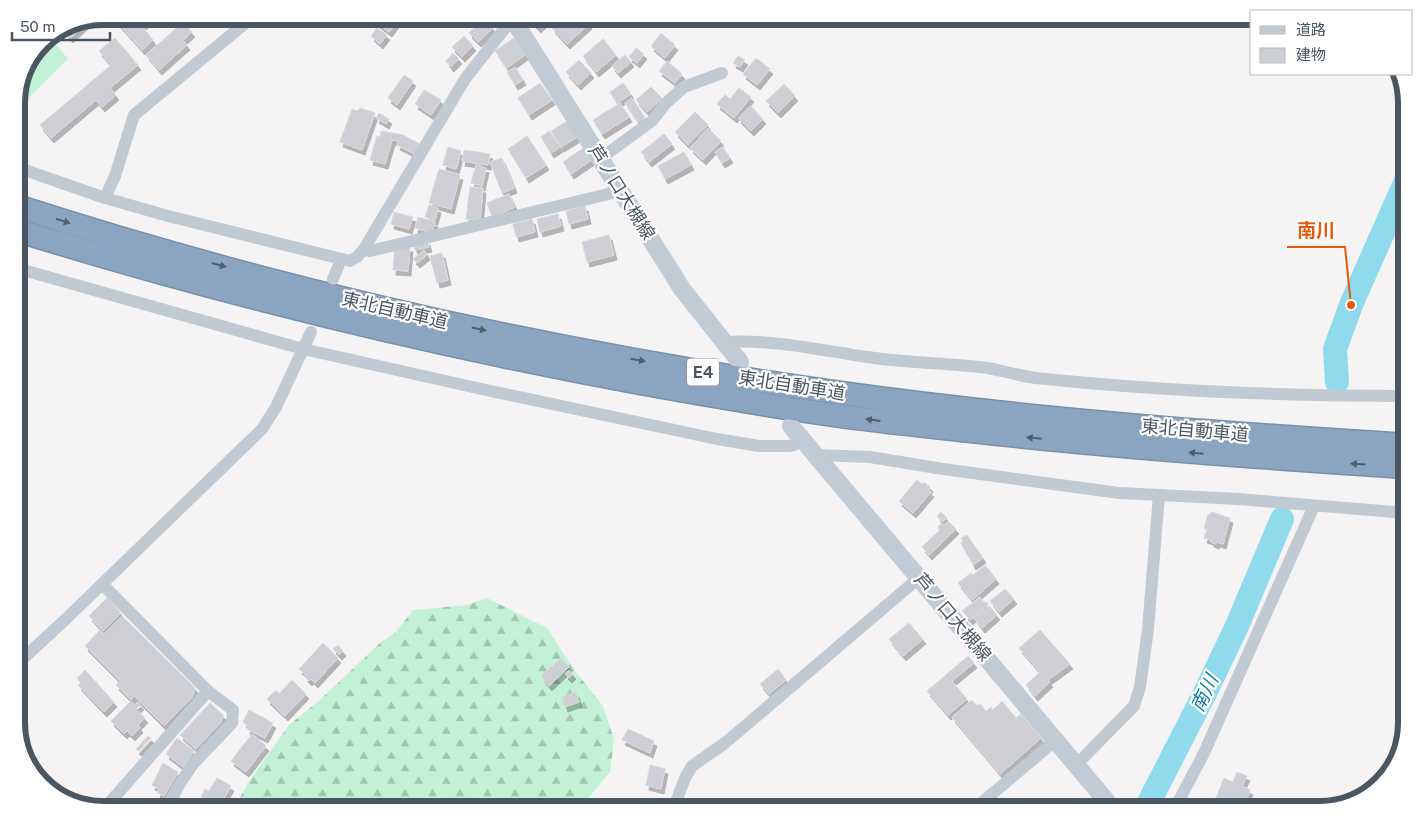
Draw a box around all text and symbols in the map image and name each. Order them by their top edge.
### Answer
scale bar [12,10,110,42]
legend [1250,10,1413,75]
text: 50 m [20,18,55,35]
text: 道路 [1296,21,1326,38]
text: 建物 [1296,46,1326,63]
street label: 芦ノ口大槻線 [584,141,660,243]
callout: 南川 [1287,213,1345,247]
one-way arrow [56,217,71,225]
text: 南川 [1297,219,1335,241]
one-way arrow [212,262,227,270]
street label: 東北自動車道 [340,288,450,332]
one-way arrow [471,325,487,333]
one-way arrow [631,357,647,365]
road number: E4 [687,358,719,386]
street label: 東北自動車道 [737,366,847,404]
street label: 東北自動車道 [1140,415,1250,445]
one-way arrow [864,416,880,424]
one-way arrow [1026,434,1042,442]
one-way arrow [1188,449,1204,457]
one-way arrow [1350,459,1366,467]
street label: 芦ノ口大槻線 [910,569,996,665]
water label: 南川 [1186,669,1223,715]

